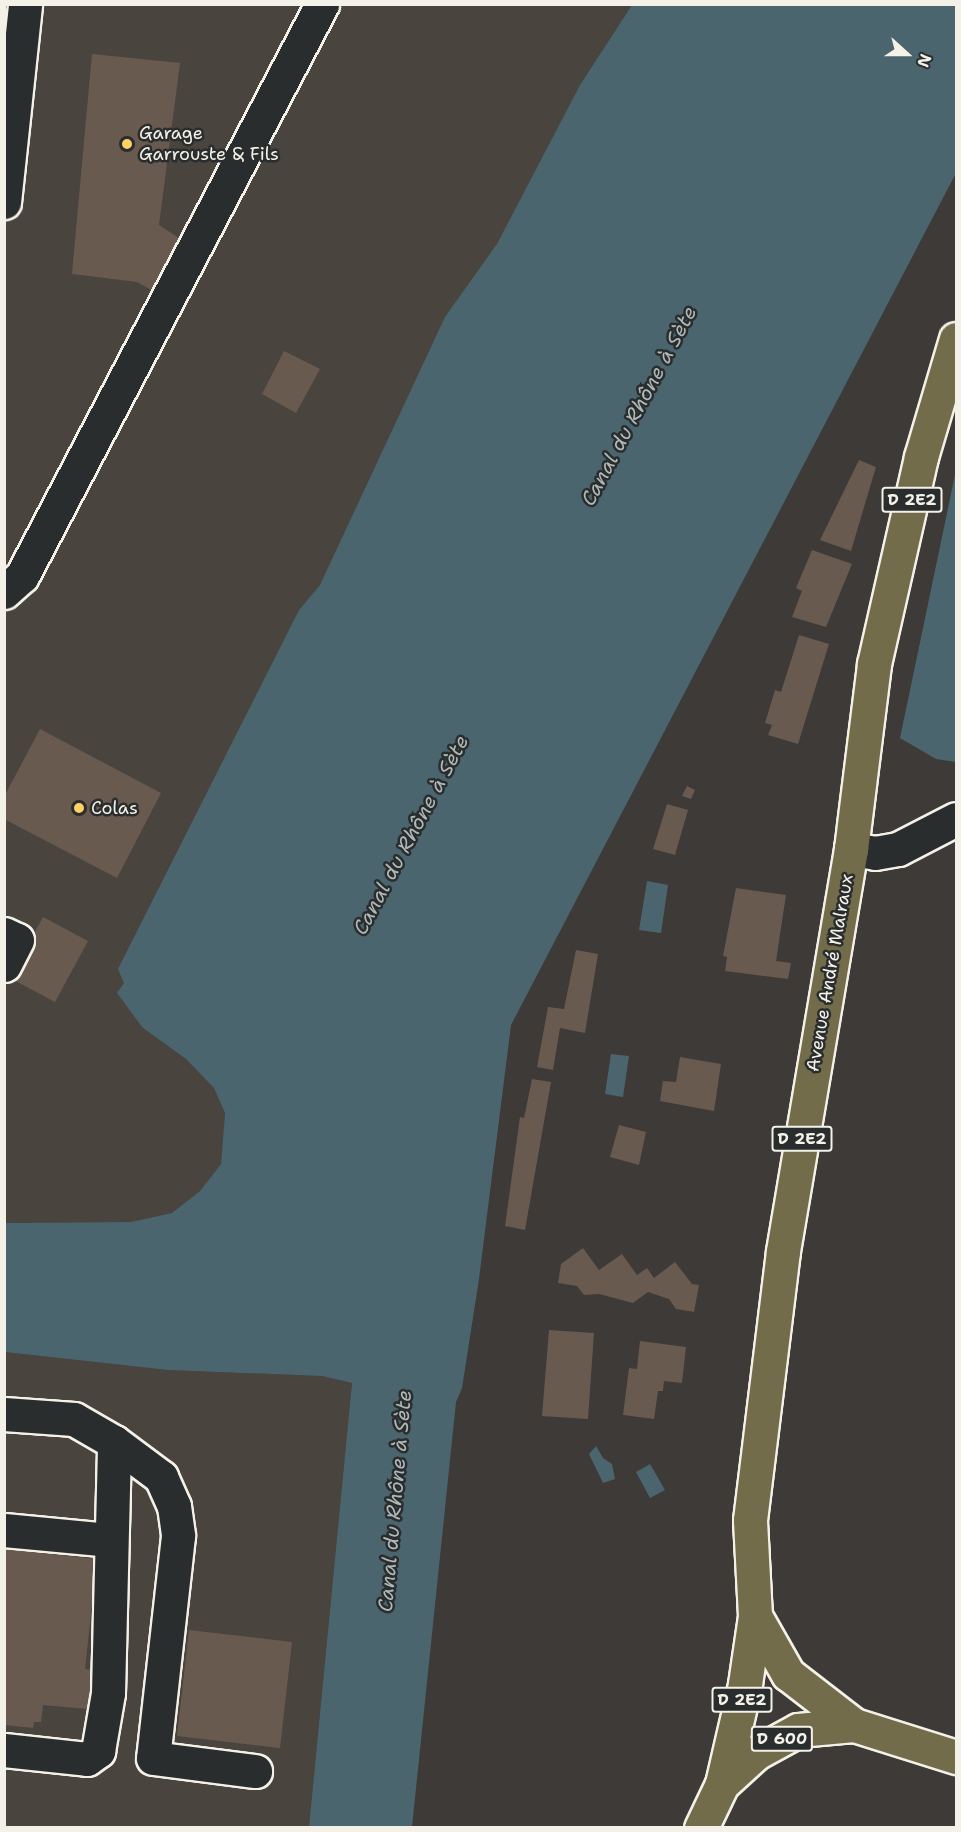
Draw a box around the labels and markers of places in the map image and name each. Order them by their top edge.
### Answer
place label: Garage Garrouste & Fils [139,123,279,166]
marker: Garage Garrouste & Fils [120,137,134,151]
place label: Colas [91,797,138,819]
marker: Colas [72,801,86,815]

